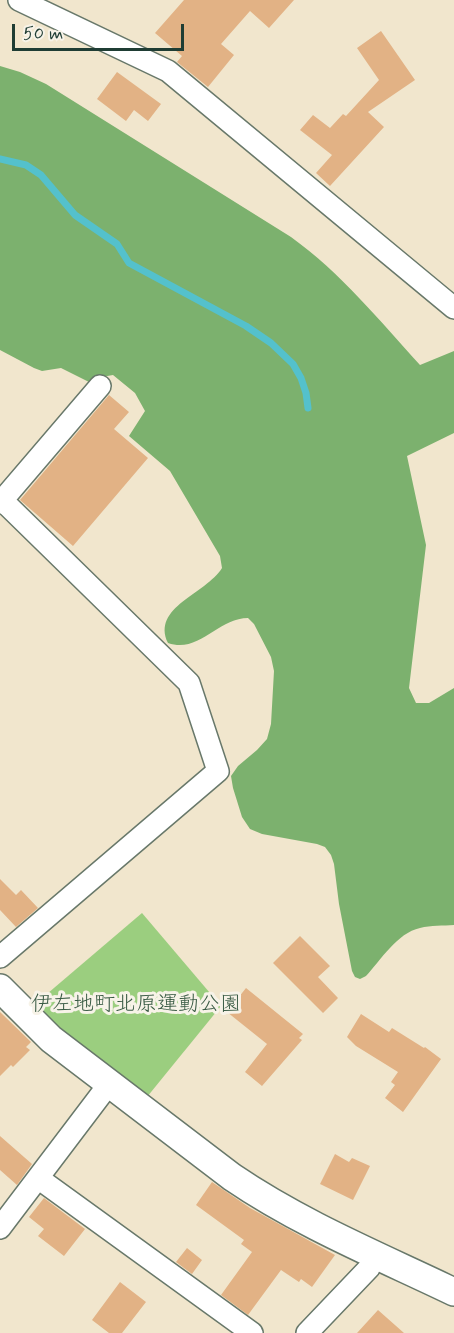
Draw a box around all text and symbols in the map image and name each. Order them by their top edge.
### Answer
scale bar [15,12,188,50]
text: 50 m [23,22,63,46]
park label: 伊左地町北原運動公園 [31,993,241,1019]

